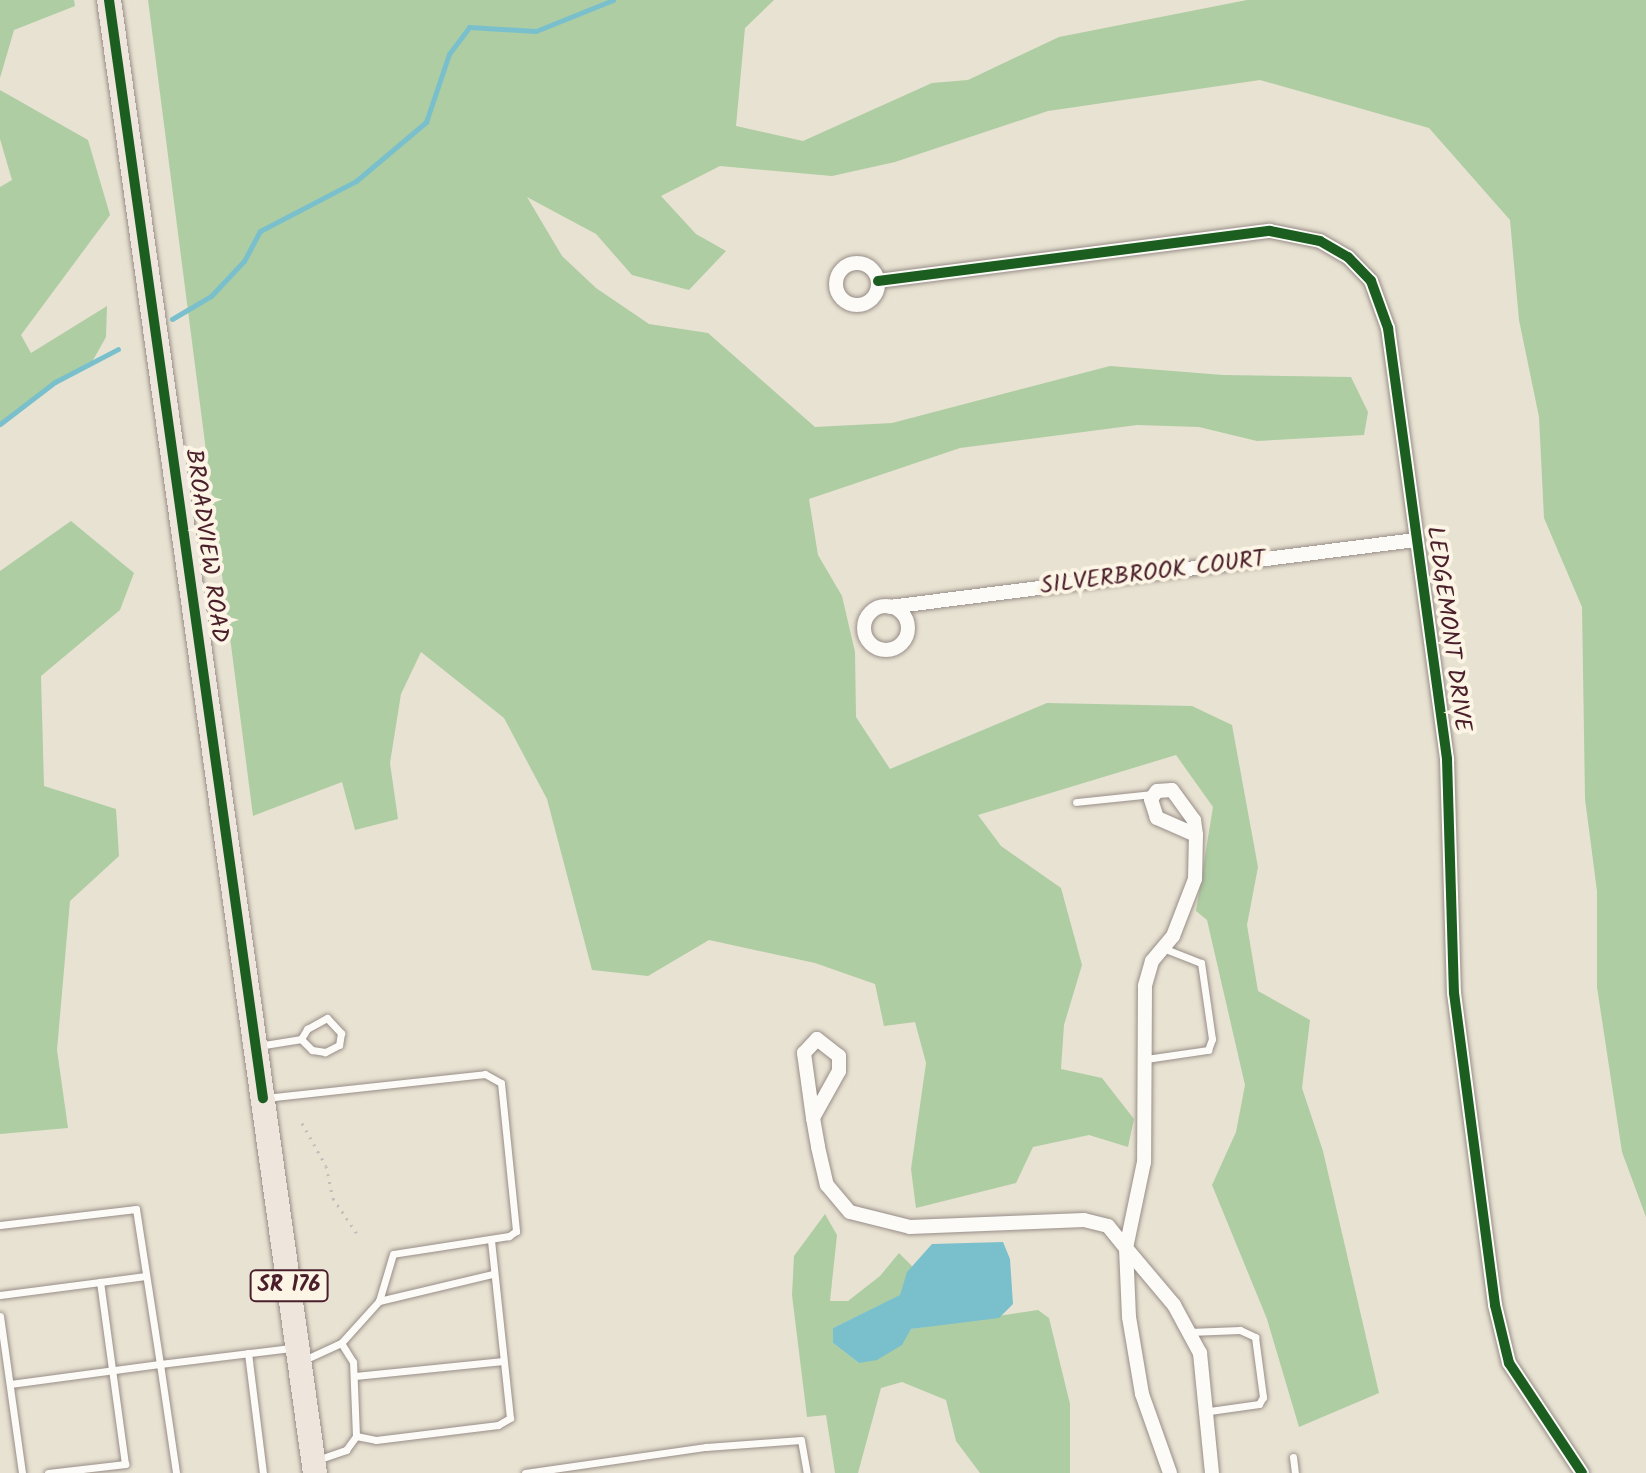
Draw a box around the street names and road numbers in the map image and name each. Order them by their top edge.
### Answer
street label: BROADVIEW ROAD [178,447,234,645]
street label: LEDGEMONT DRIVE [1419,524,1477,734]
street label: SILVERBROOK COURT [1039,545,1267,601]
road number: SR 176 [249,1268,329,1304]

